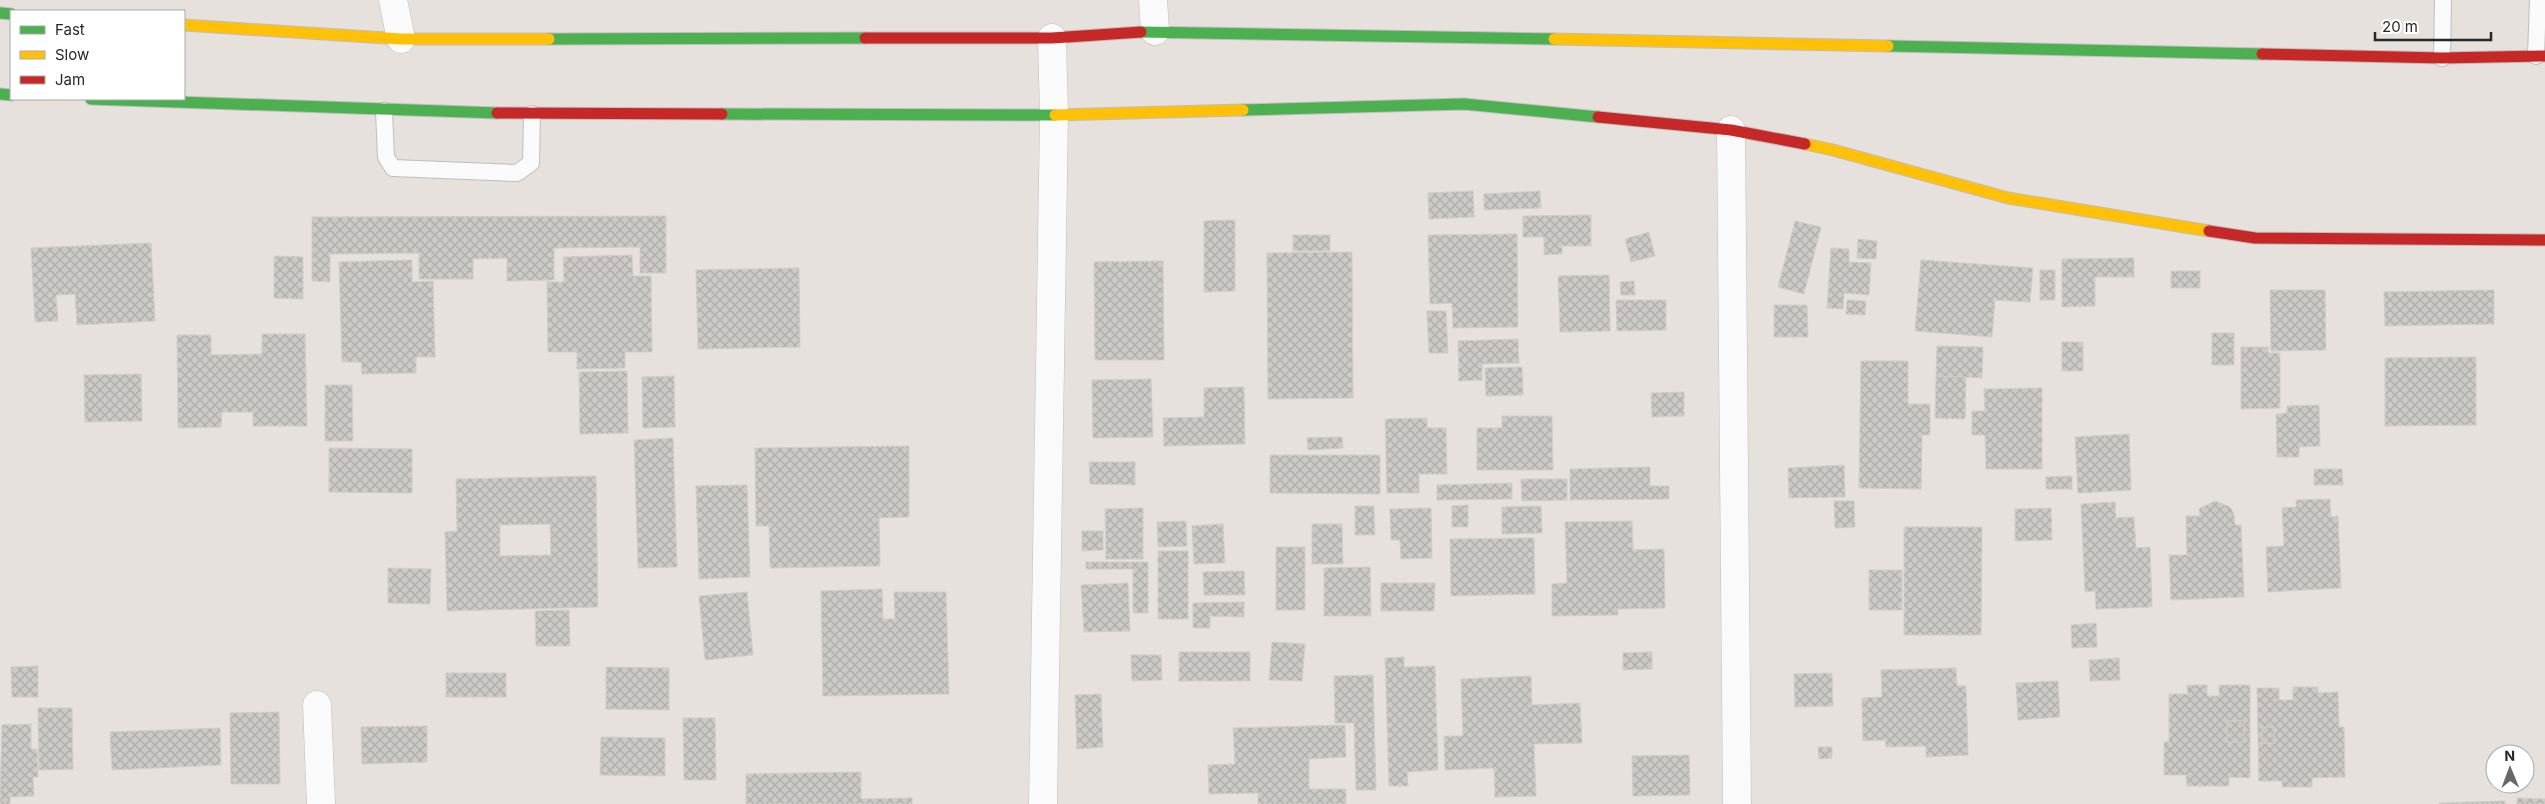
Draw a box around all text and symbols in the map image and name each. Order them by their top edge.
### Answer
legend [10,10,185,100]
scale bar [2375,10,2491,42]
text: 20 m [2382,17,2418,36]
text: Fast [55,20,85,39]
text: Slow [55,45,89,64]
text: Jam [55,70,85,89]
north arrow [2485,744,2535,794]
text: N [2504,747,2515,764]

